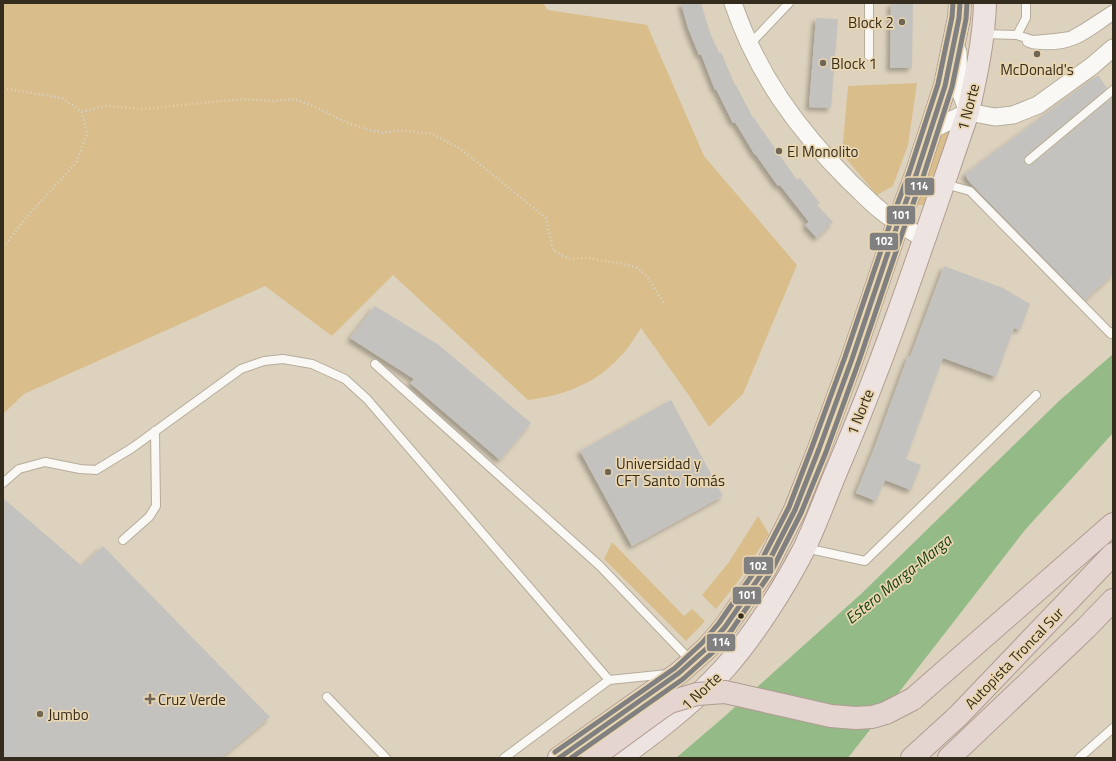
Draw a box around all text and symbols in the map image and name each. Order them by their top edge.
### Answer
place label: Block 2 [848,11,894,34]
marker: Block 2 [897,17,907,27]
marker: McDonald's [1032,49,1042,59]
place label: Block 1 [831,52,877,75]
marker: Block 1 [818,58,828,68]
place label: McDonald's [1000,58,1074,81]
street label: 1 Norte [951,81,985,133]
place label: El Monolito [787,140,858,163]
marker: El Monolito [774,146,784,156]
line badge: 114 [904,177,935,196]
text: 114 [910,178,928,194]
line badge: 101 [886,205,916,225]
text: 101 [892,207,910,223]
line badge: 102 [869,232,899,251]
text: 102 [875,233,893,249]
street label: 1 Norte [840,386,880,438]
place label: Universidad y CFT Santo Tomás [616,452,725,492]
marker: Universidad y CFT Santo Tomás [603,467,613,477]
water label: Estero Marga-Marga [840,528,957,629]
line badge: 102 [743,556,774,575]
text: 102 [749,558,767,574]
line badge: 101 [732,586,762,605]
text: 101 [738,587,756,603]
street label: Autopista Troncal Sur [959,602,1069,714]
unlabelled marker [736,611,746,621]
line badge: 114 [706,633,736,652]
text: 114 [712,634,730,650]
street label: 1 Norte [676,666,726,716]
place label: Cruz Verde [158,688,226,711]
marker: Cruz Verde [145,694,155,704]
place label: Jumbo [48,703,89,726]
marker: Jumbo [35,709,45,719]

